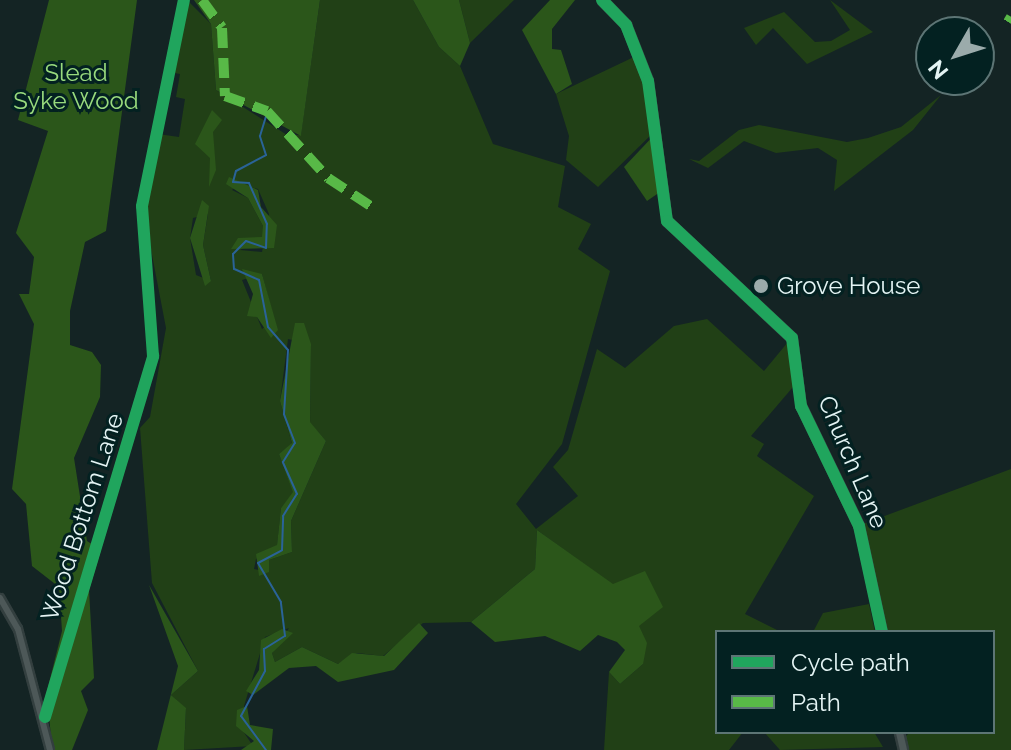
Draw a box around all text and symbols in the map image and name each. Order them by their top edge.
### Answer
north arrow [915,16,995,96]
text: N [923,55,953,85]
park label: Slead Syke Wood [13,59,139,115]
place label: Grove House [777,272,920,300]
marker: Grove House [752,277,770,295]
street label: Church Lane [812,391,894,533]
street label: Wood Bottom Lane [35,410,129,624]
legend [715,630,995,734]
text: Cycle path [791,648,910,677]
text: Path [791,688,841,717]

